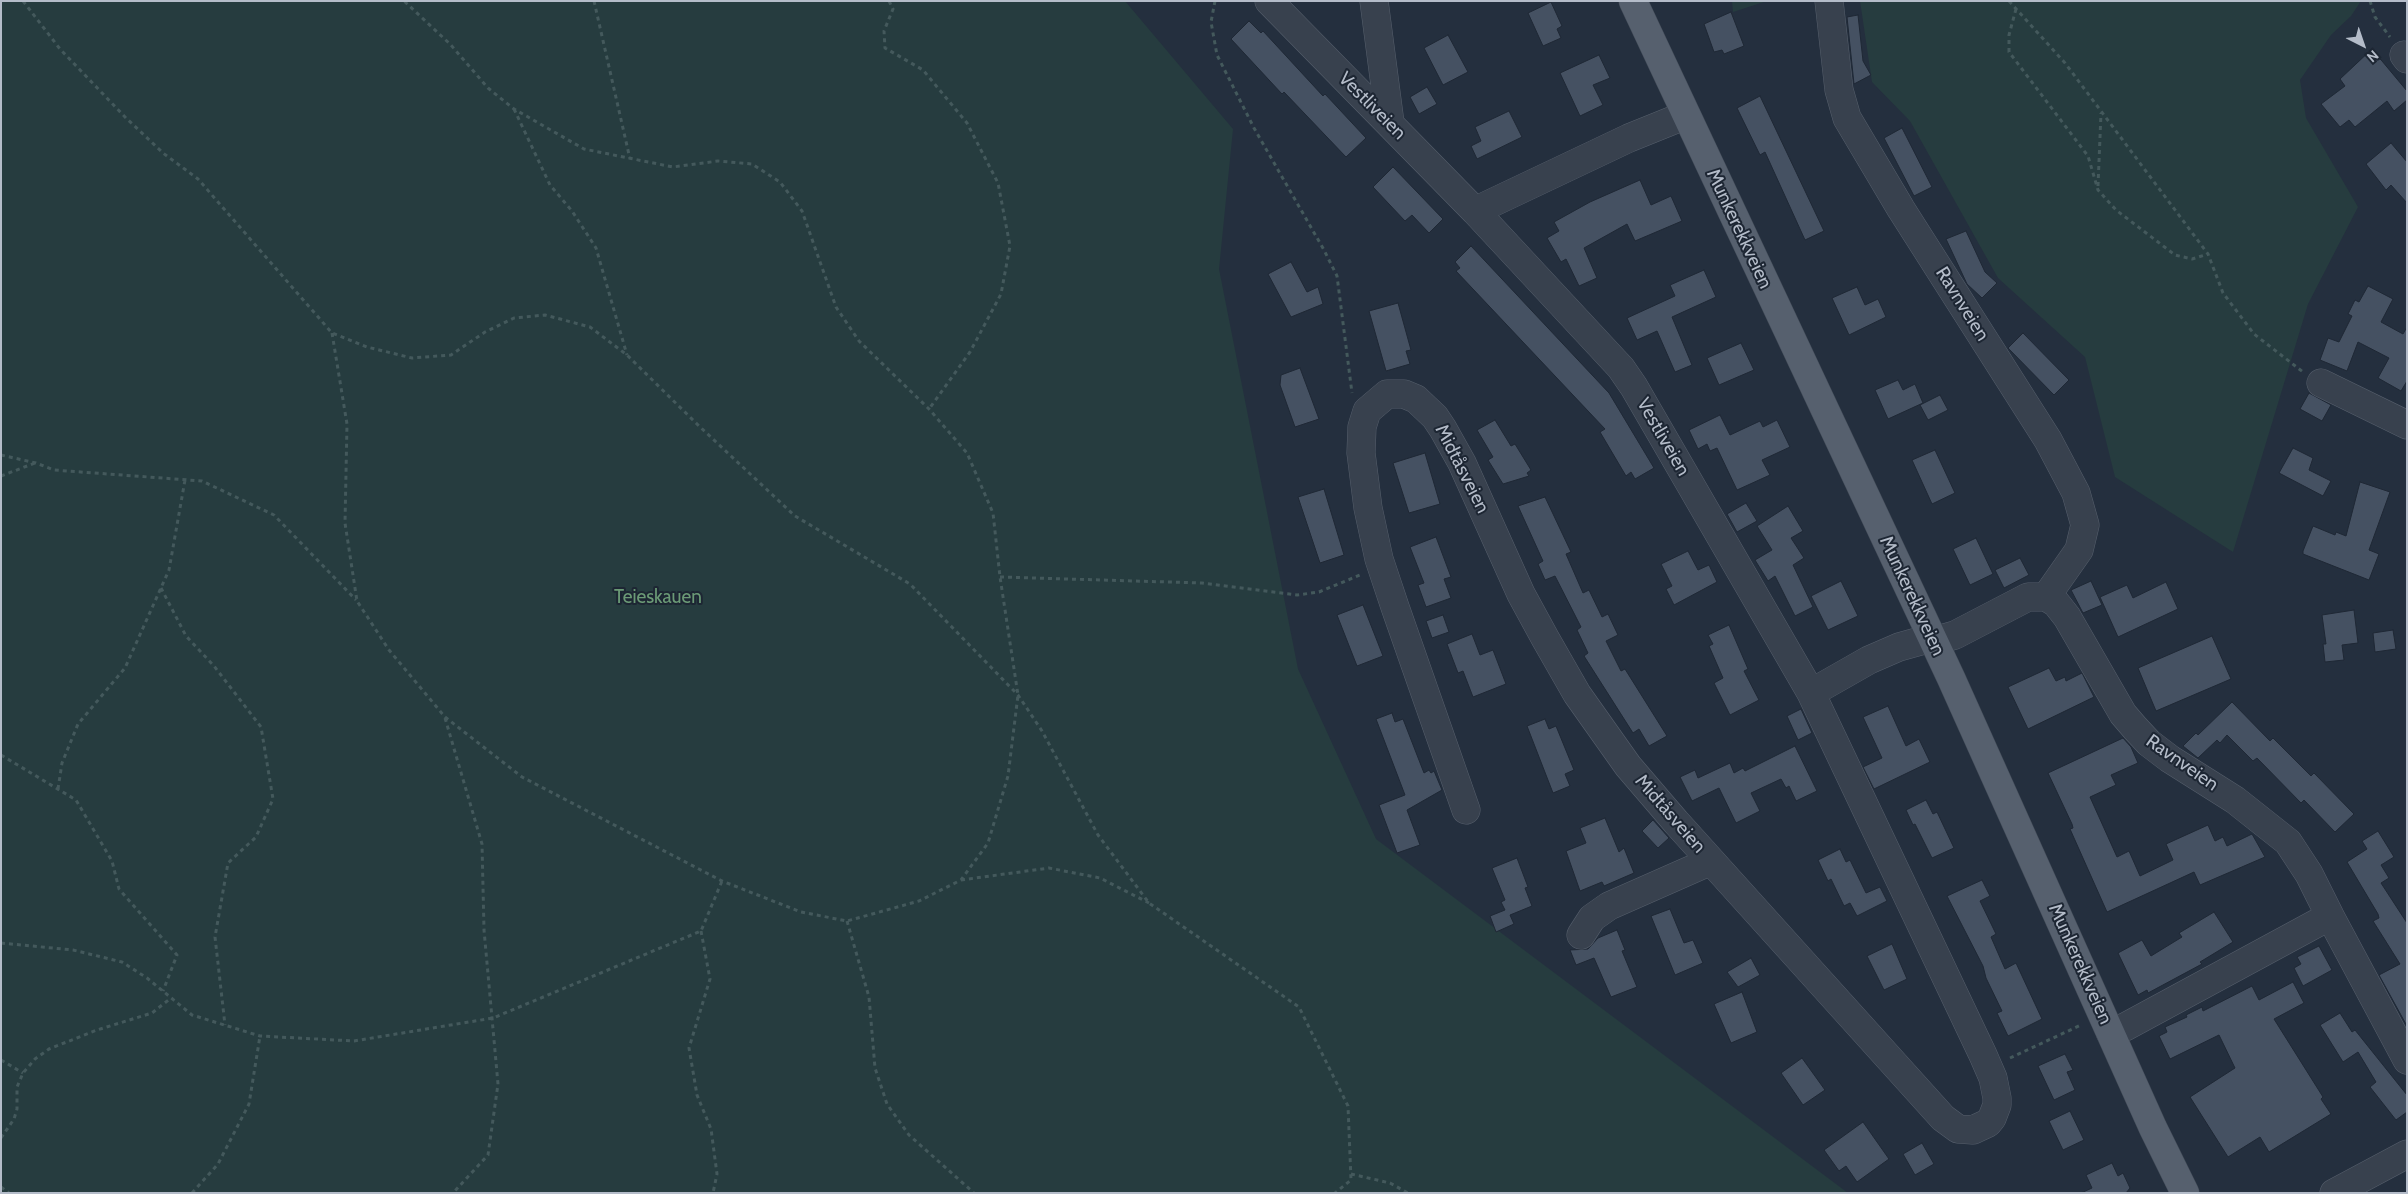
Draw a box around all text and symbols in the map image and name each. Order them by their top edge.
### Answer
north arrow [2338,20,2388,70]
text: N [2363,46,2382,66]
street label: Vestliveien [1333,67,1411,145]
street label: Munkerekkveien [1701,166,1777,292]
street label: Ravnveien [1930,263,1994,345]
street label: Vestliveien [1632,394,1694,480]
street label: Midtåsveien [1430,421,1494,517]
street label: Munkerekkveien [1874,533,1950,659]
park label: Teieskauen [614,586,702,608]
street label: Ravnveien [2141,730,2223,796]
street label: Midtåsveien [1630,770,1710,858]
street label: Munkerekkveien [2043,900,2117,1028]

